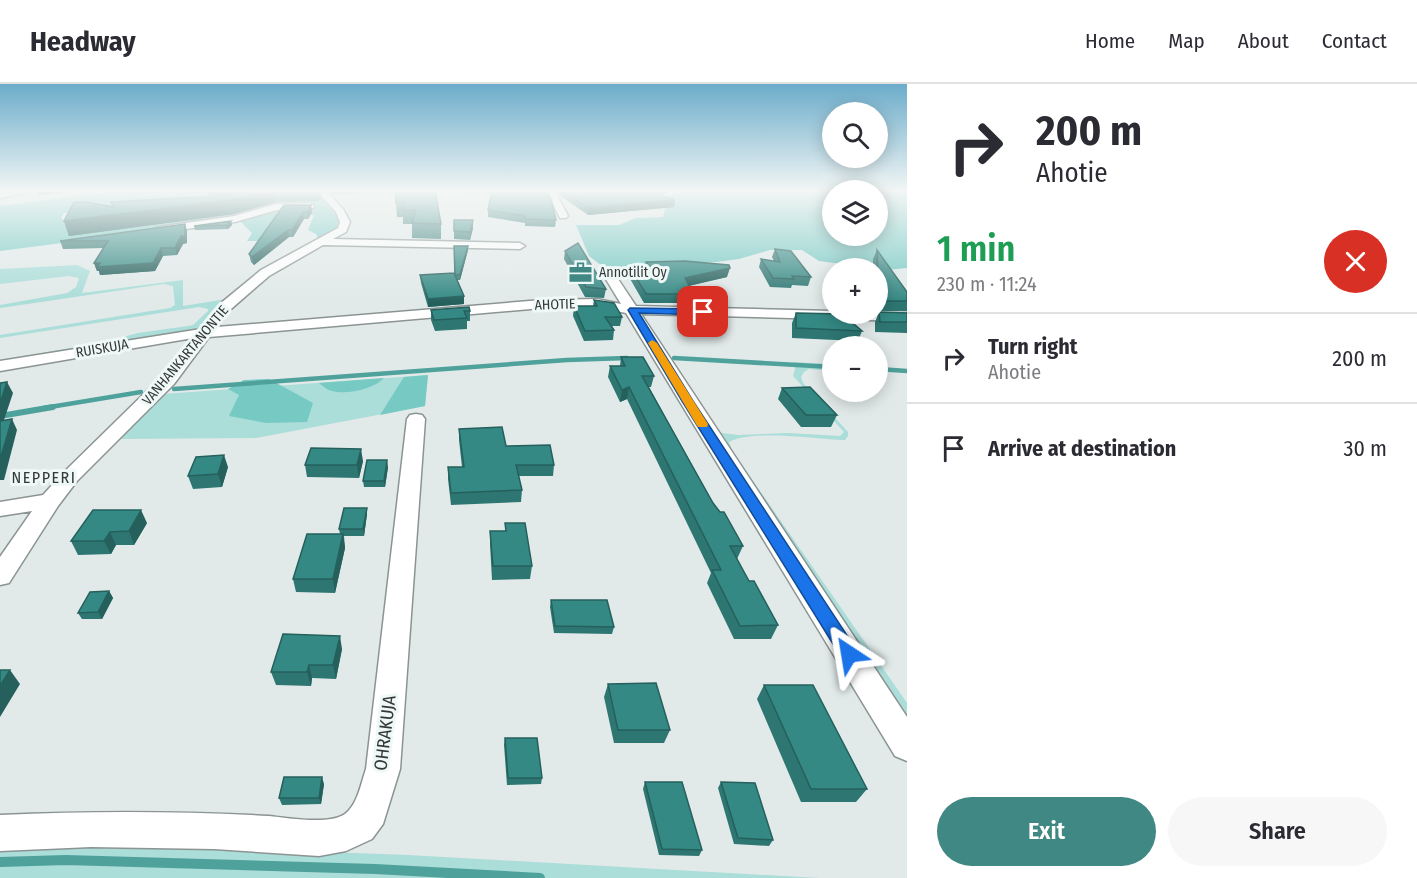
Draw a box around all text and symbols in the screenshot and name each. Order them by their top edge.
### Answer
text: Headway [30,25,136,58]
text: Home [1085,28,1135,54]
text: Map [1168,28,1205,54]
text: About [1238,28,1289,54]
text: Contact [1322,28,1387,54]
map controls [822,102,888,402]
button: search [822,102,888,168]
text: 200 m [1036,106,1142,156]
icon: right [937,108,1015,186]
text: Ahotie [1036,157,1108,189]
button: layers [822,180,888,246]
text: 1 min [937,227,1015,271]
button: close [1324,230,1387,293]
button: + [822,258,888,324]
office icon: Annotilit Oy [568,259,594,285]
place label: Annotilit Oy [599,264,667,281]
text: 230 m · 11:24 [937,272,1037,296]
pin [677,286,728,337]
street label: AHOTIE [534,295,576,314]
icon: arrive [686,295,719,328]
street label: VANHANKARTANONTIE [139,302,232,409]
text: Turn right [988,333,1077,360]
street label: RUISKUJA [74,335,130,361]
button: − [822,336,888,402]
icon: right [937,342,970,375]
text: 200 m [1332,345,1387,372]
text: Ahotie [988,360,1041,384]
icon: arrive [937,432,970,465]
text: Arrive at destination [988,435,1176,462]
text: 30 m [1344,435,1387,462]
district label: NEPPERI [12,468,76,487]
position arrow [817,622,881,686]
street label: OHRAKUJA [369,694,401,772]
button: Exit [937,797,1156,866]
button: Share [1168,797,1387,866]

